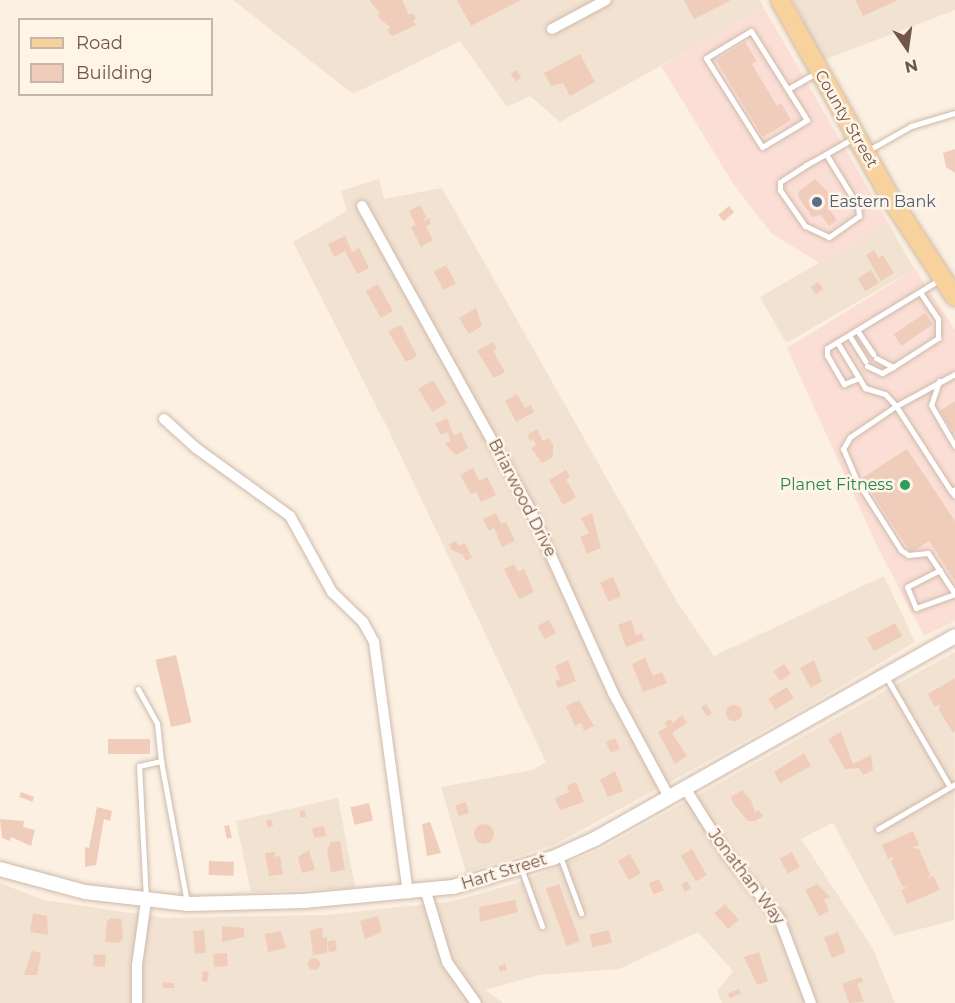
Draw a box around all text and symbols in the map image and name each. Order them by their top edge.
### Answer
legend [18,18,213,96]
north arrow [877,18,937,78]
text: Road [76,32,123,54]
text: N [903,55,920,77]
text: Building [76,62,153,84]
street label: County Street [810,67,882,171]
place label: Eastern Bank [829,192,936,212]
marker: Eastern Bank [810,195,824,209]
street label: Briarwood Drive [484,436,560,560]
place label: Planet Fitness [780,475,893,495]
marker: Planet Fitness [898,478,912,492]
street label: Jonathan Way [704,825,788,929]
street label: Hart Street [459,850,549,894]

